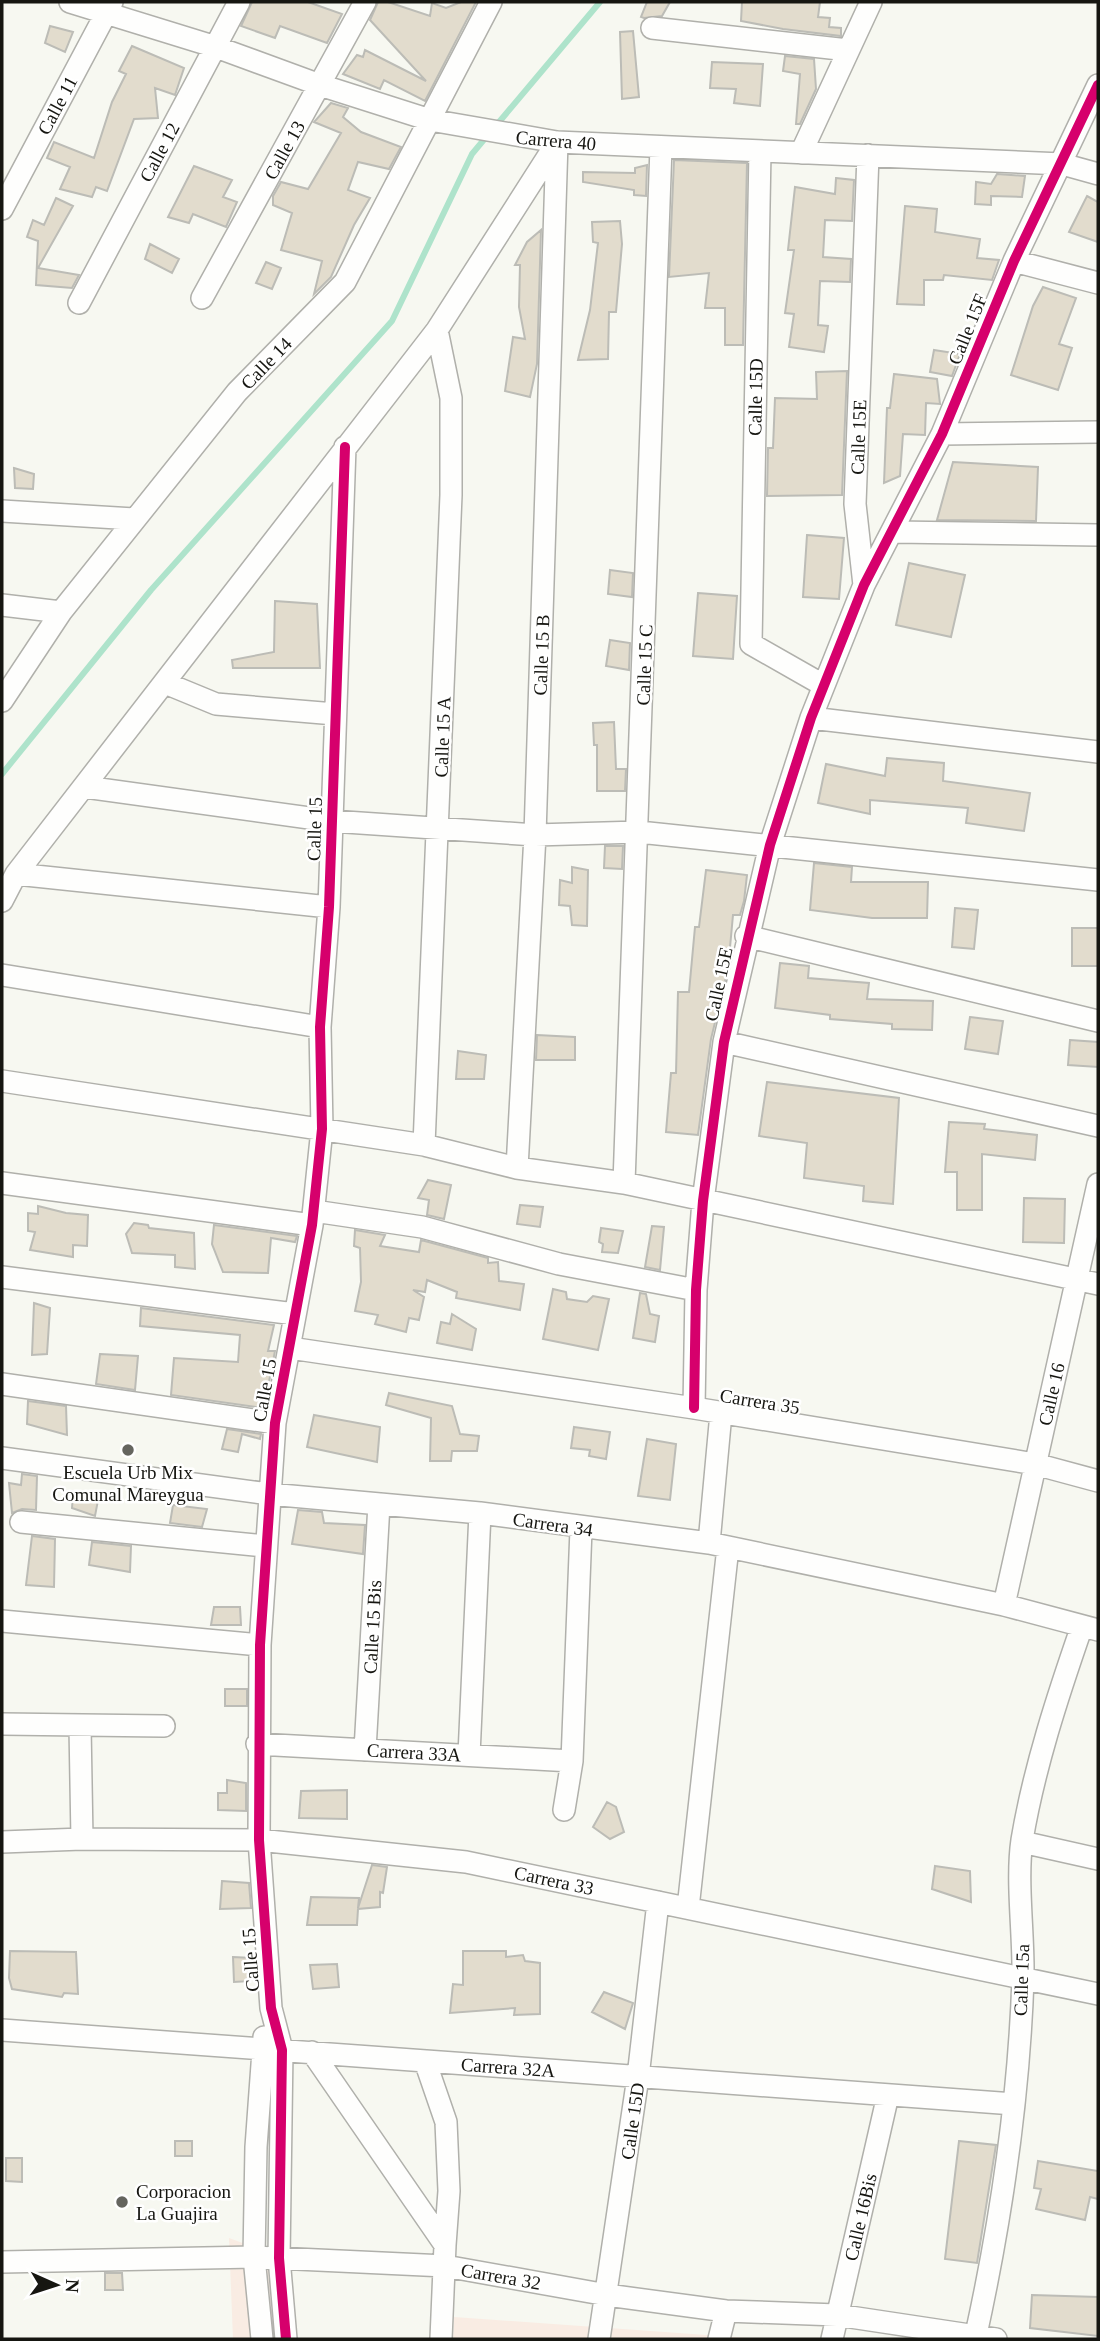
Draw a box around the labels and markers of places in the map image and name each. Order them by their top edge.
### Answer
marker: Escuela Urb Mix Comunal Mareygua [120,1442,136,1458]
place label: Escuela Urb Mix Comunal Mareygua [52,1462,204,1505]
place label: Corporacion La Guajira [136,2181,231,2224]
marker: Corporacion La Guajira [114,2194,130,2210]

